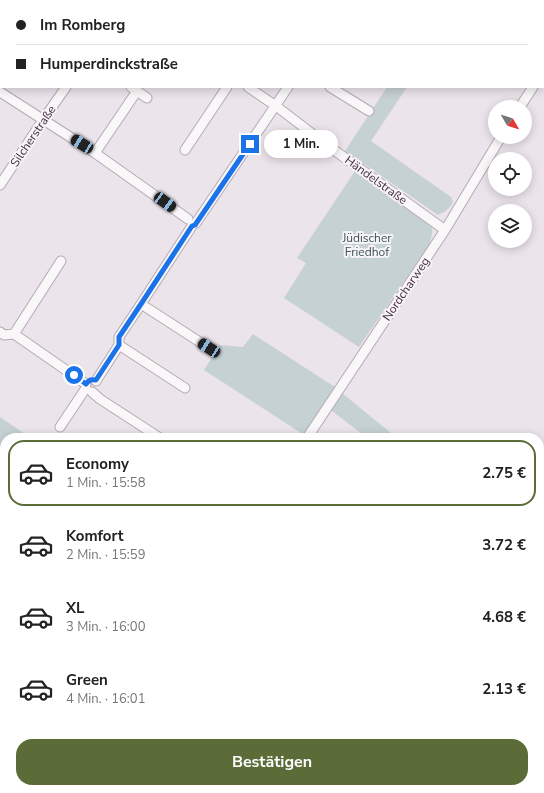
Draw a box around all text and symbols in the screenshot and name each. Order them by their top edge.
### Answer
text: Im Romberg [40,15,125,35]
text: Humperdinckstraße [40,54,178,74]
north arrow [488,100,532,144]
map controls [488,100,532,248]
street label: Silcherstraße [7,102,59,170]
callout: 1 Min. [264,130,338,158]
car [69,133,95,155]
route end [241,135,259,153]
text: 1 Min. [283,135,319,153]
street label: Händelstraße [342,152,410,208]
button: locate [488,152,532,196]
car [152,190,178,214]
button: layers [488,204,532,248]
park label: Jüdischer Friedhof [341,230,392,260]
street label: Nordcharweg [379,254,433,324]
car [196,336,222,360]
route start [65,366,83,384]
text: Economy [66,454,129,474]
icon: car [18,455,54,491]
text: 2.75 € [482,463,526,483]
text: 1 Min. · 15:58 [66,474,145,492]
text: Komfort [66,526,124,546]
icon: car [18,527,54,563]
text: 3.72 € [482,535,526,555]
text: 2 Min. · 15:59 [66,546,145,564]
text: XL [66,598,85,618]
icon: car [18,599,54,635]
text: 4.68 € [482,607,526,627]
text: 3 Min. · 16:00 [66,618,145,636]
text: Green [66,670,108,690]
icon: car [18,671,54,707]
text: 2.13 € [482,679,526,699]
text: 4 Min. · 16:01 [66,690,145,708]
button: Bestätigen [16,739,528,785]

